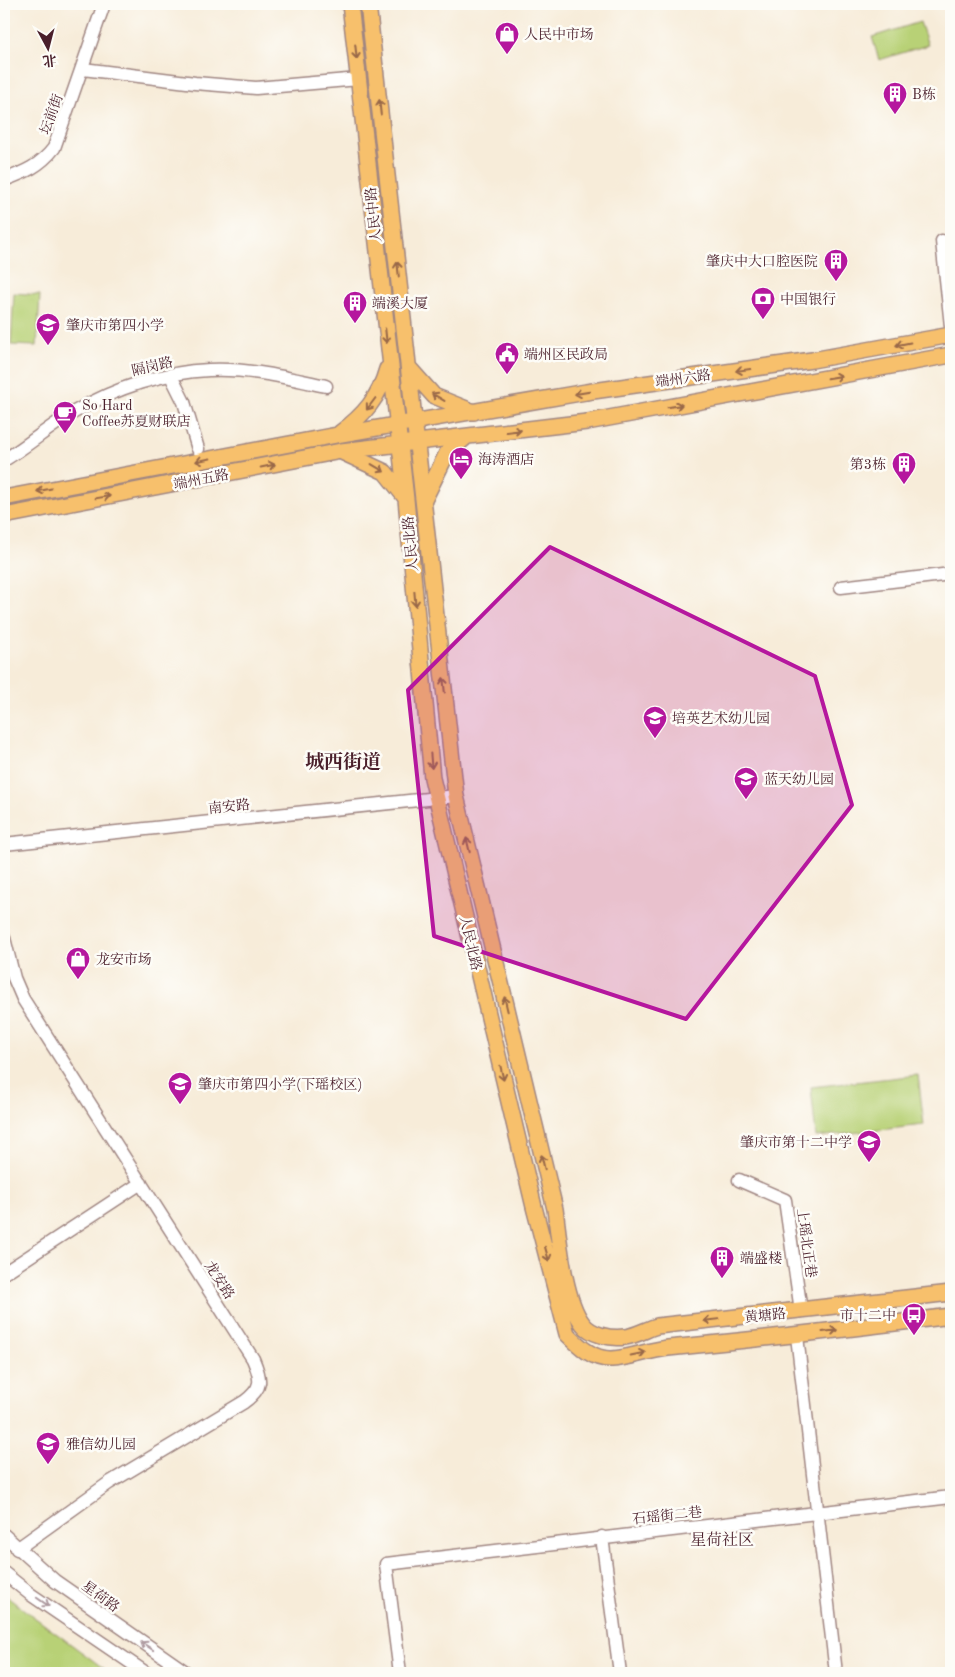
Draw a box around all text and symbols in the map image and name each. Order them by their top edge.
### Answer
shop icon: 人民中市场 [494,21,520,55]
north arrow [22,22,72,72]
place label: 人民中市场 [524,27,594,42]
one-way arrow [351,44,361,60]
text: 北 [42,52,57,69]
building icon: B栋 [882,81,908,115]
place label: B栋 [912,87,936,102]
street label: 坛前街 [37,92,66,136]
one-way arrow [375,100,385,116]
street label: 人民中路 [363,186,384,244]
building icon: 肇庆中大口腔医院 [823,248,849,282]
place label: 肇庆中大口腔医院 [706,254,818,269]
one-way arrow [393,261,403,277]
bank icon: 中国银行 [750,286,776,320]
building icon: 端溪大厦 [342,290,368,324]
place label: 中国银行 [780,292,836,307]
place label: 端溪大厦 [372,296,428,311]
school or university icon: 肇庆市第四小学 [35,312,61,346]
place label: 肇庆市第四小学 [66,318,164,333]
one-way arrow [381,327,391,343]
one-way arrow [896,340,912,349]
public building icon: 端州区民政局 [494,341,520,375]
place label: 端州区民政局 [524,347,608,362]
street label: 隔岗路 [130,354,174,379]
one-way arrow [735,365,751,375]
street label: 端州六路 [654,367,712,390]
one-way arrow [826,371,842,381]
one-way arrow [574,389,590,399]
one-way arrow [431,392,445,402]
one-way arrow [365,397,376,410]
place label: So Hard Coffee苏夏财联店 [82,399,190,429]
cafe icon: So Hard Coffee苏夏财联店 [52,400,78,434]
one-way arrow [666,401,682,411]
one-way arrow [506,426,522,436]
hotel icon: 海涛酒店 [448,446,474,480]
building icon: 第3栋 [891,451,917,485]
place label: 海涛酒店 [478,452,534,467]
one-way arrow [196,456,212,466]
place label: 第3栋 [850,457,886,472]
one-way arrow [260,461,276,470]
one-way arrow [371,464,385,474]
street label: 端州五路 [172,467,230,492]
one-way arrow [36,486,52,496]
one-way arrow [95,492,111,502]
street label: 人民北路 [401,515,420,573]
one-way arrow [411,591,420,607]
one-way arrow [439,677,449,693]
school or university icon: 培英艺术幼儿园 [642,705,668,739]
place label: 培英艺术幼儿园 [672,711,770,726]
district label: 城西街道 [305,751,381,773]
one-way arrow [426,753,436,769]
school or university icon: 蓝天幼儿园 [733,766,759,800]
place label: 蓝天幼儿园 [764,772,834,787]
street label: 南安路 [207,797,251,816]
one-way arrow [463,838,472,854]
street label: 人民北路 [457,914,484,972]
shop icon: 龙安市场 [65,946,91,980]
place label: 龙安市场 [96,952,152,967]
one-way arrow [501,996,510,1012]
one-way arrow [498,1065,507,1081]
school or university icon: 肇庆市第四小学(下瑶校区) [167,1071,193,1105]
place label: 肇庆市第四小学(下瑶校区) [198,1077,362,1092]
school or university icon: 肇庆市第十二中学 [856,1129,882,1163]
place label: 肇庆市第十二中学 [740,1135,852,1150]
one-way arrow [538,1154,547,1170]
street label: 上瑶北正巷 [794,1207,819,1279]
one-way arrow [542,1245,552,1261]
building icon: 端盛楼 [709,1245,735,1279]
place label: 端盛楼 [740,1250,782,1266]
street label: 龙安路 [202,1259,237,1302]
bus stop icon: 市十二中 [901,1302,927,1336]
street label: 黄塘路 [743,1306,787,1325]
place label: 市十二中 [840,1308,896,1323]
one-way arrow [704,1315,720,1325]
one-way arrow [822,1326,838,1336]
one-way arrow [629,1349,645,1358]
school or university icon: 雅信幼儿园 [35,1431,61,1465]
place label: 雅信幼儿园 [66,1437,136,1452]
street label: 石瑶街二巷 [631,1504,703,1527]
district label: 星荷社区 [690,1531,754,1549]
street label: 星荷路 [79,1578,122,1615]
one-way arrow [35,1597,49,1607]
one-way arrow [140,1641,154,1651]

